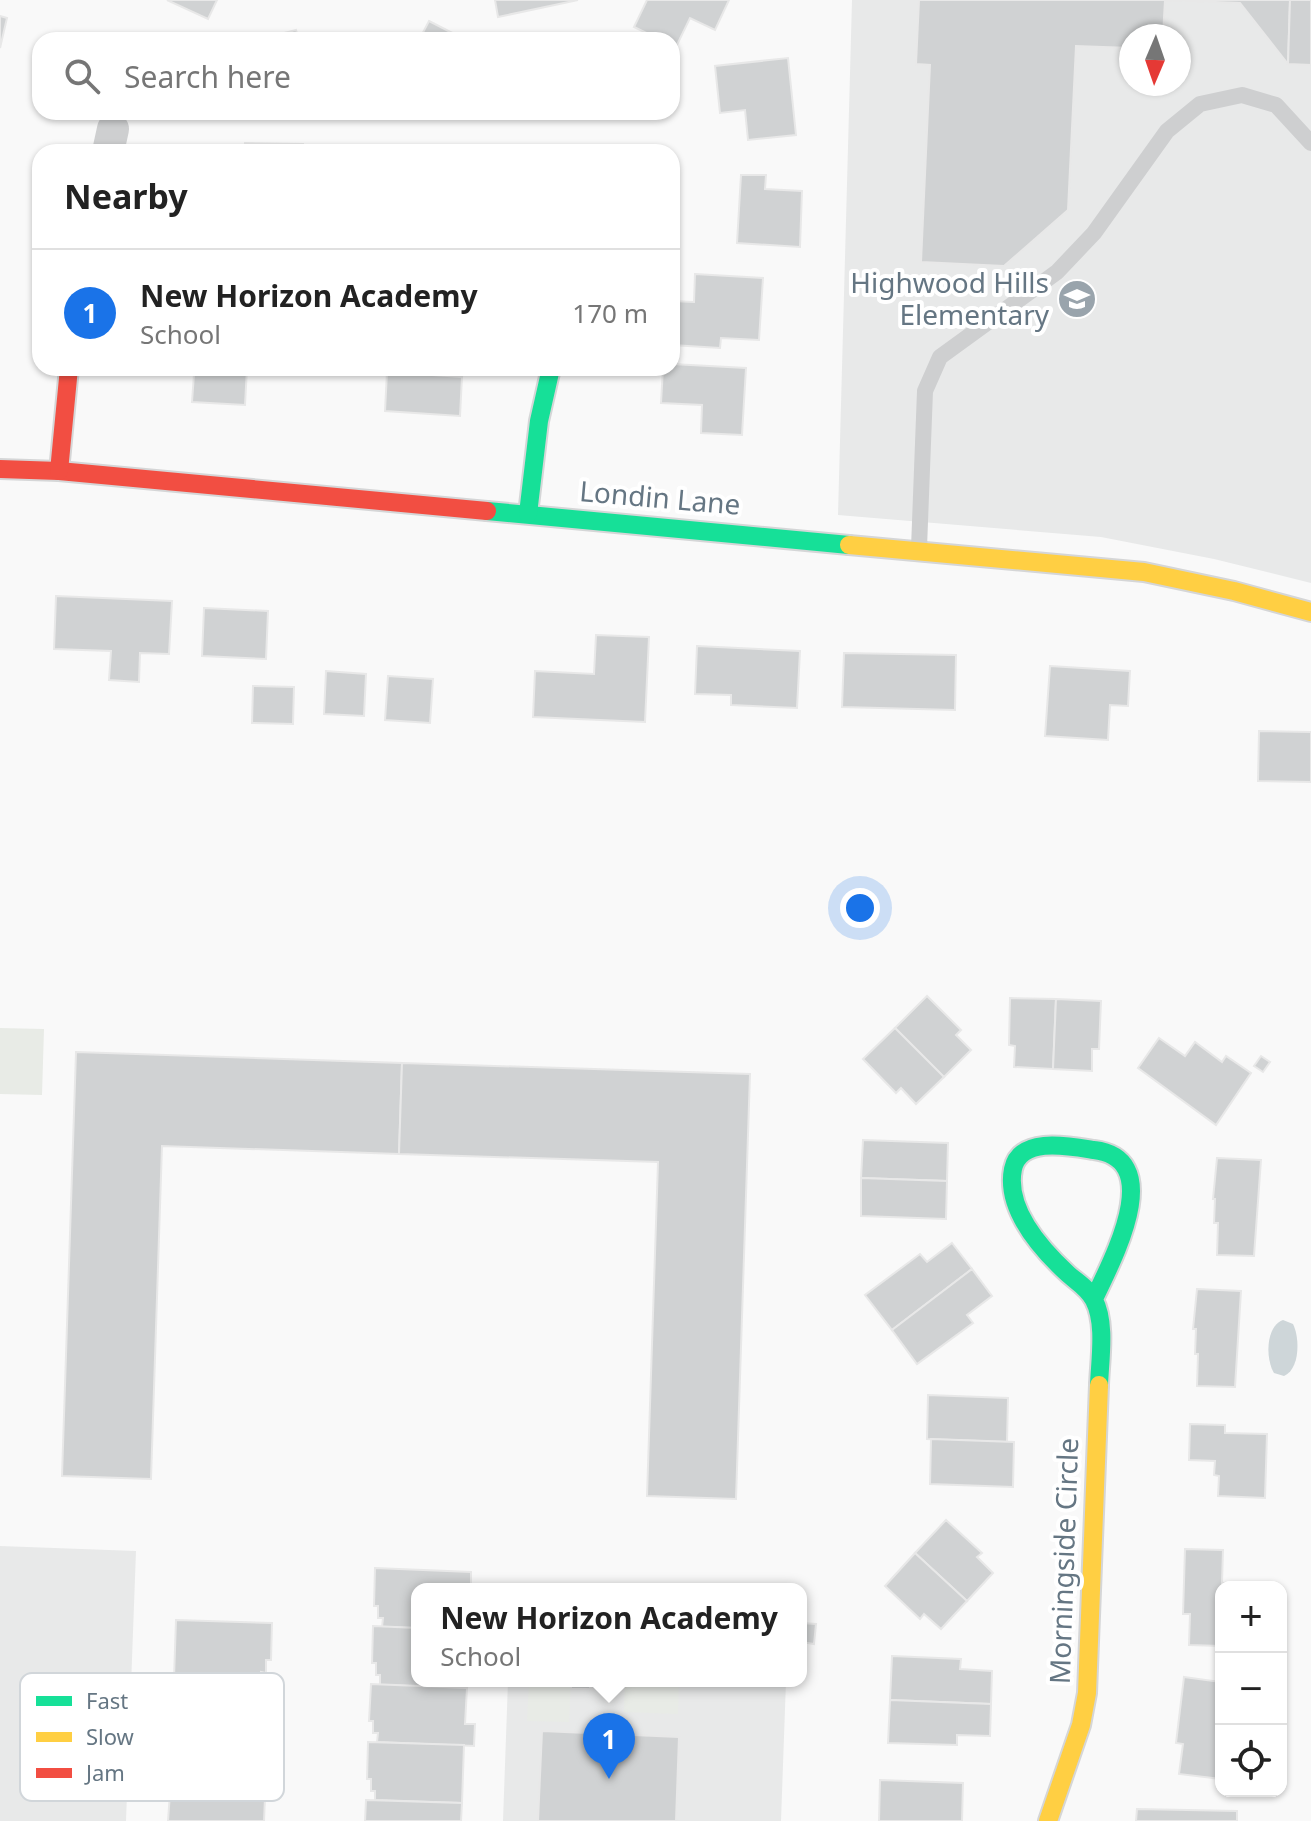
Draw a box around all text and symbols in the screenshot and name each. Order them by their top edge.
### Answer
north arrow [1119,24,1191,96]
search box [32,32,680,120]
icon: search [60,54,104,98]
text: Search here [124,56,291,97]
text: Nearby [64,173,188,219]
place label: Highwood Hills Elementary [850,263,1050,333]
text: New Horizon Academy [140,275,478,316]
school or university icon: Highwood Hills Elementary [1056,278,1098,320]
text: 1 [83,295,97,331]
text: 170 m [572,295,648,331]
text: School [140,316,221,352]
street label: Londin Lane [578,471,742,523]
your location [840,888,880,928]
street label: Morningside Circle [1040,1437,1086,1685]
map controls [1215,1581,1287,1797]
button: + [1215,1581,1287,1653]
popup [411,1583,807,1687]
text: New Horizon Academy [440,1597,778,1638]
text: School [440,1638,521,1674]
button: − [1215,1653,1287,1725]
legend [20,1673,284,1801]
text: Fast [86,1685,128,1715]
pin: 1 [583,1713,635,1779]
text: Slow [86,1721,135,1751]
button: locate [1215,1725,1287,1797]
text: Jam [84,1757,125,1787]

